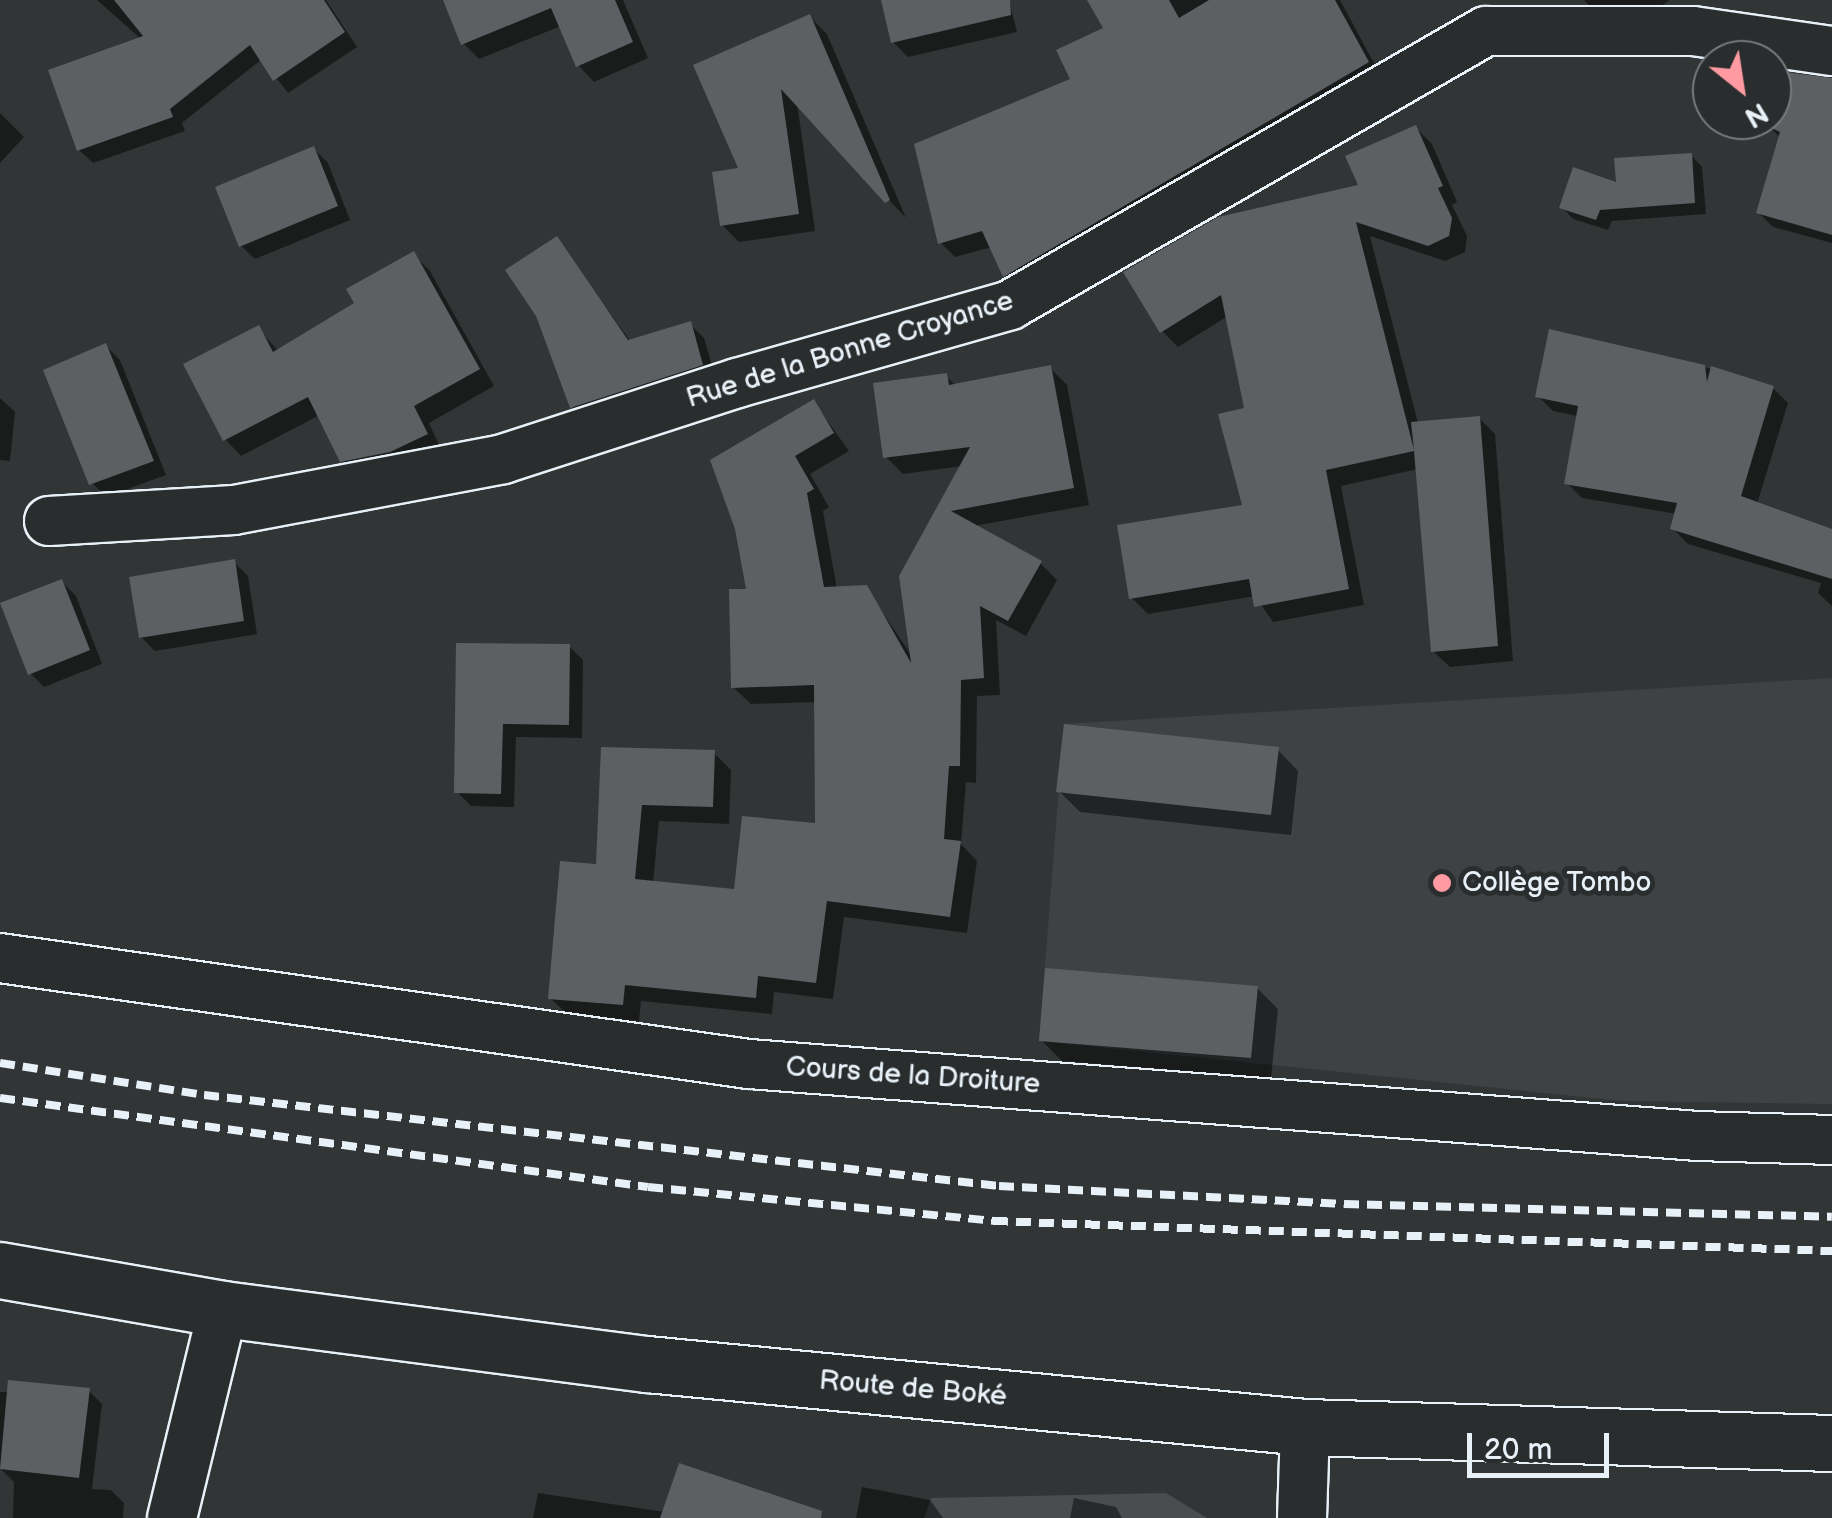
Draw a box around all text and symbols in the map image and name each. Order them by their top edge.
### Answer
north arrow [1692,40,1792,140]
text: N [1739,95,1774,134]
street label: Rue de la Bonne Croyance [682,284,1018,416]
place label: Collège Tombo [1462,866,1652,900]
marker: Collège Tombo [1431,872,1453,894]
street label: Cours de la Droiture [785,1050,1041,1102]
street label: Route de Boké [818,1364,1008,1414]
scale bar [1472,1413,1614,1475]
text: 20 m [1484,1432,1552,1468]

